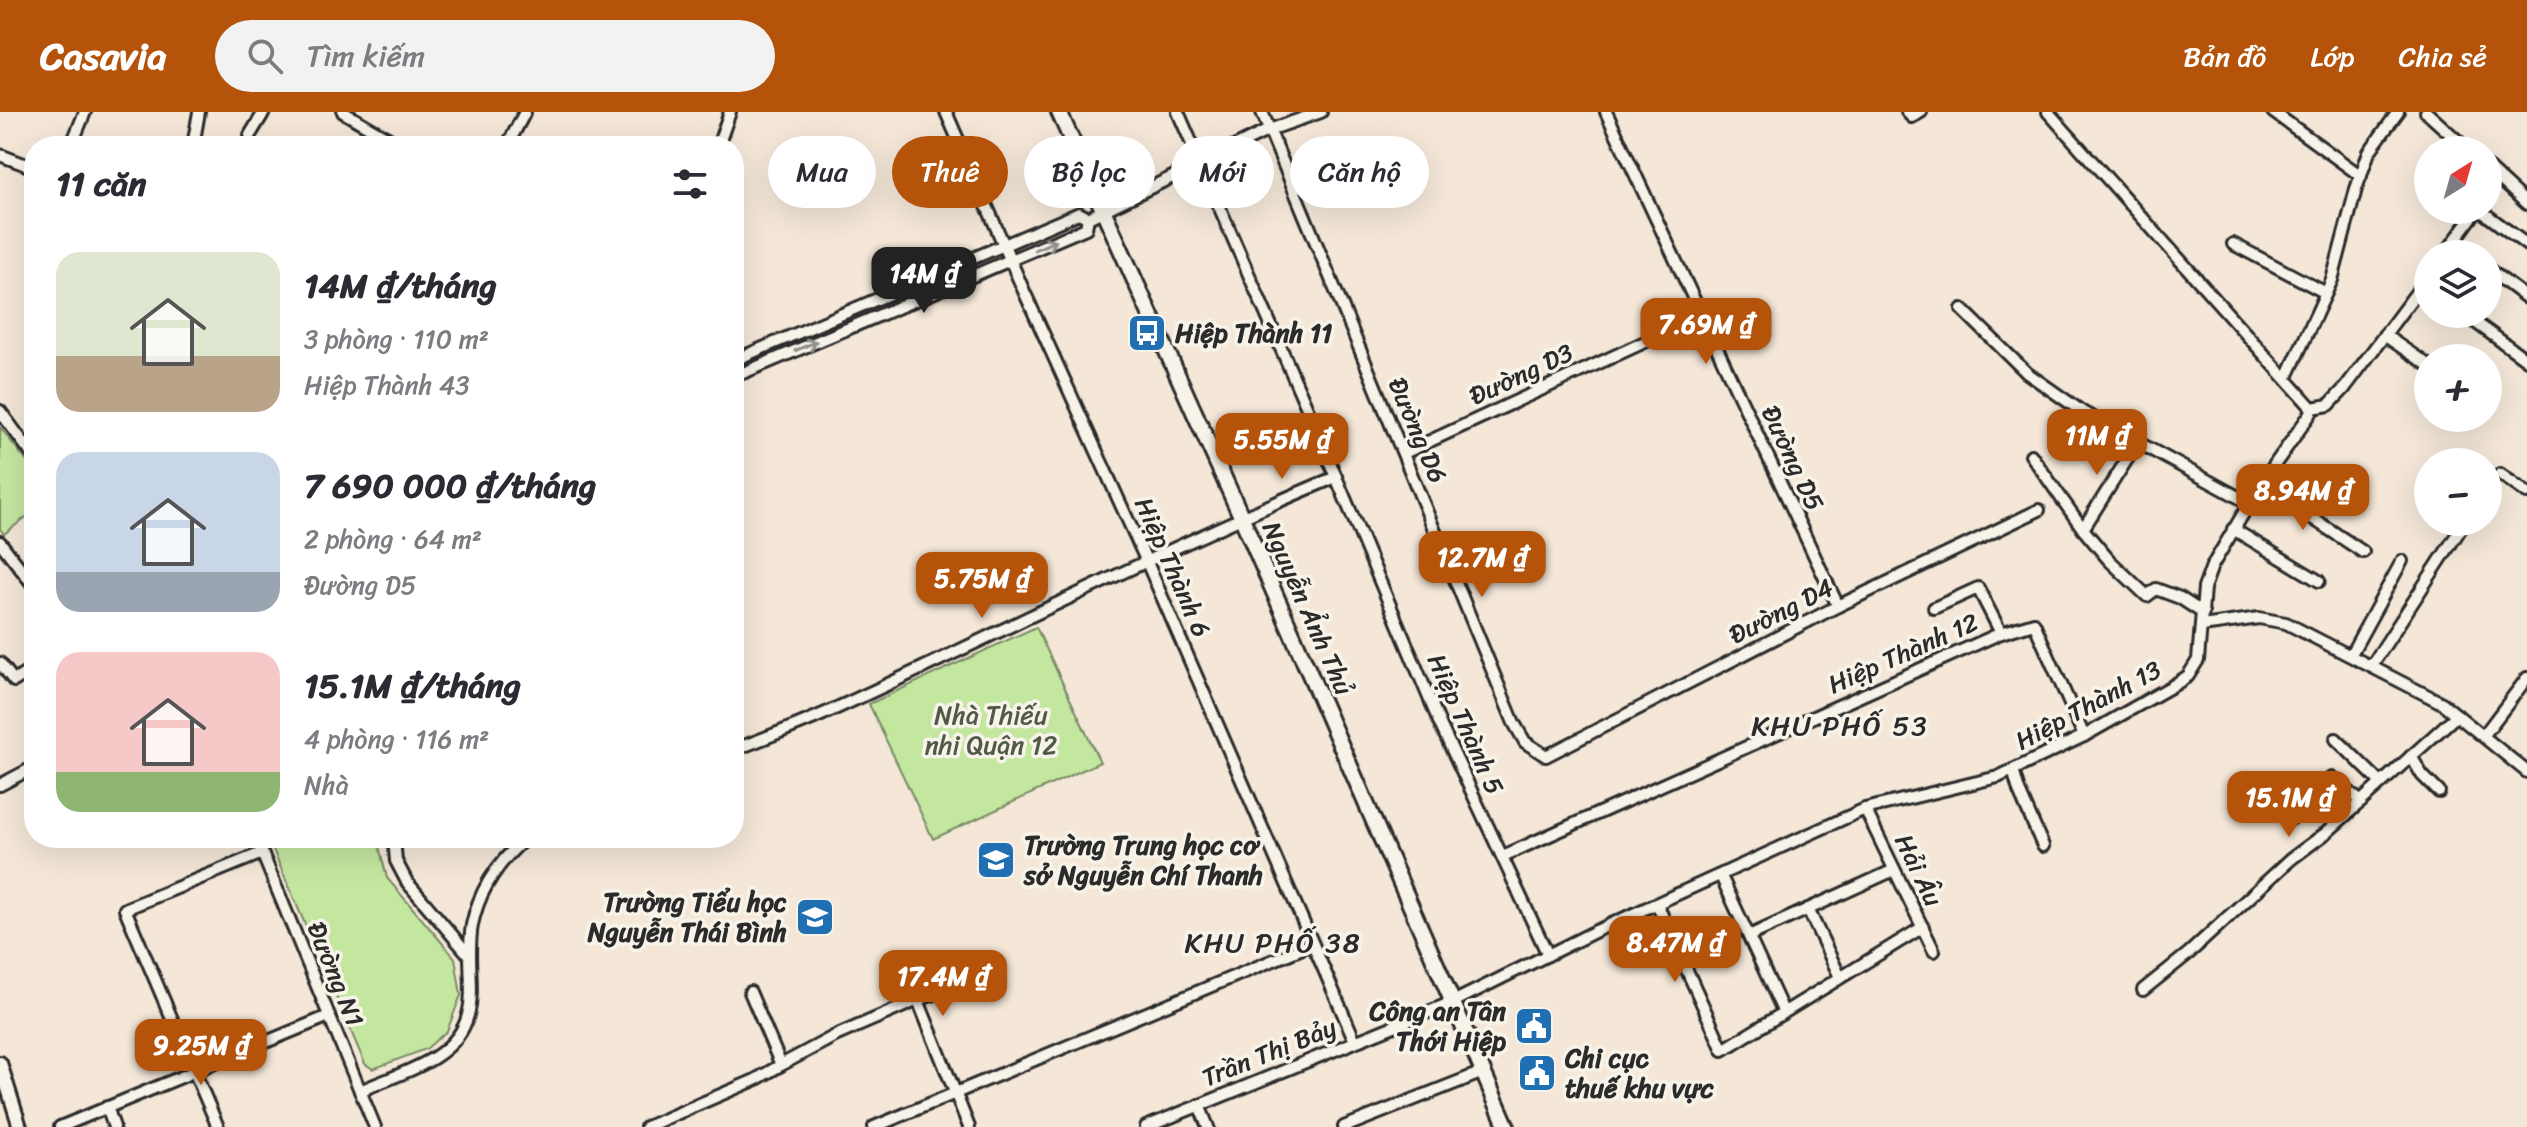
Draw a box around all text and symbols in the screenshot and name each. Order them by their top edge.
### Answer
search box [215,20,775,92]
text: Casavia [40,23,167,90]
text: Tìm kiếm [307,29,425,83]
text: Bản đồ [2183,32,2266,81]
text: Lớp [2310,32,2355,81]
text: Chia sẻ [2399,32,2487,81]
icon: search [243,34,287,78]
chip: Mua [768,136,876,208]
chip: Thuê [892,136,1008,208]
chip: Bộ lọc [1024,136,1155,208]
chip: Mới [1171,136,1274,208]
chip: Căn hộ [1290,136,1429,208]
north arrow [2414,136,2502,224]
map controls [2414,136,2502,536]
text: 11 căn [56,154,146,214]
icon: filters [668,162,712,206]
one-way arrow [1033,236,1057,251]
button: layers [2414,240,2502,328]
pin: 14M ₫ [868,247,980,315]
text: 14M ₫ [889,250,959,296]
text: 14M ₫/tháng [304,256,497,316]
icon: home [120,284,216,380]
pin: 7.69M ₫ [1632,298,1780,366]
text: 7.69M ₫ [1658,301,1754,347]
place label: Hiệp Thành 11 [1175,310,1332,356]
bus stop icon: Hiệp Thành 11 [1126,312,1168,354]
text: 3 phòng · 110 m² [304,316,489,362]
street label: Đường D3 [1461,330,1581,418]
one-way arrow [793,338,818,352]
button: + [2414,344,2502,432]
text: Hiệp Thành 43 [304,362,470,408]
street label: Đường D6 [1375,370,1461,490]
street label: Đường D5 [1748,397,1838,519]
pin: 11M ₫ [2041,409,2153,477]
text: 11M ₫ [2065,412,2129,458]
pin: 5.55M ₫ [1208,413,1356,481]
text: 5.55M ₫ [1233,416,1331,462]
button: − [2414,448,2502,536]
text: 7 690 000 ₫/tháng [304,456,596,516]
pin: 8.94M ₫ [2229,464,2377,532]
text: 8.94M ₫ [2254,467,2352,513]
icon: home [120,484,216,580]
street label: Hiệp Thành 6 [1122,489,1224,645]
street label: Nguyễn Ảnh Thủ [1249,514,1367,702]
text: 2 phòng · 64 m² [304,516,482,562]
pin: 12.7M ₫ [1408,531,1556,599]
text: 12.7M ₫ [1437,534,1527,580]
pin: 5.75M ₫ [908,552,1056,620]
text: 5.75M ₫ [934,555,1030,601]
text: Đường D5 [304,562,416,608]
street label: Đường D4 [1720,565,1842,657]
street label: Hiệp Thành 12 [1820,599,1986,707]
street label: Hiệp Thành 5 [1414,646,1518,802]
street label: Hiệp Thành 13 [2006,647,2170,763]
text: 15.1M ₫/tháng [304,656,521,716]
icon: home [120,684,216,780]
park label: Nhà Thiếu nhi Quận 12 [925,692,1057,768]
district label: KHU PHỐ 53 [1751,701,1929,750]
text: 4 phòng · 116 m² [304,716,489,762]
text: Nhà [304,762,349,808]
pin: 15.1M ₫ [2215,771,2363,839]
text: 15.1M ₫ [2245,774,2333,820]
place label: Trường Trung học cơ sở Nguyễn Chí Thanh [1023,822,1263,898]
street label: Hải Âu [1882,826,1956,914]
school or university icon: Trường Trung học cơ sở Nguyễn Chí Thanh [975,839,1017,881]
place label: Trường Tiểu học Nguyễn Thái Bình [587,879,787,955]
school or university icon: Trường Tiểu học Nguyễn Thái Bình [794,896,836,938]
street label: Đường N1 [294,914,378,1034]
pin: 8.47M ₫ [1601,916,1749,984]
district label: KHU PHỐ 38 [1184,918,1362,967]
text: 8.47M ₫ [1627,919,1723,965]
pin: 17.4M ₫ [869,950,1017,1018]
text: 17.4M ₫ [897,953,989,999]
place label: Công an Tân Thới Hiệp [1369,988,1506,1064]
street label: Trần Thị Bảy [1195,1004,1344,1100]
public building icon: Công an Tân Thới Hiệp [1513,1005,1555,1047]
pin: 9.25M ₫ [127,1019,275,1087]
text: 9.25M ₫ [153,1022,249,1068]
place label: Chi cục thuế khu vực [1564,1035,1714,1111]
public building icon: Chi cục thuế khu vực [1516,1052,1558,1094]

